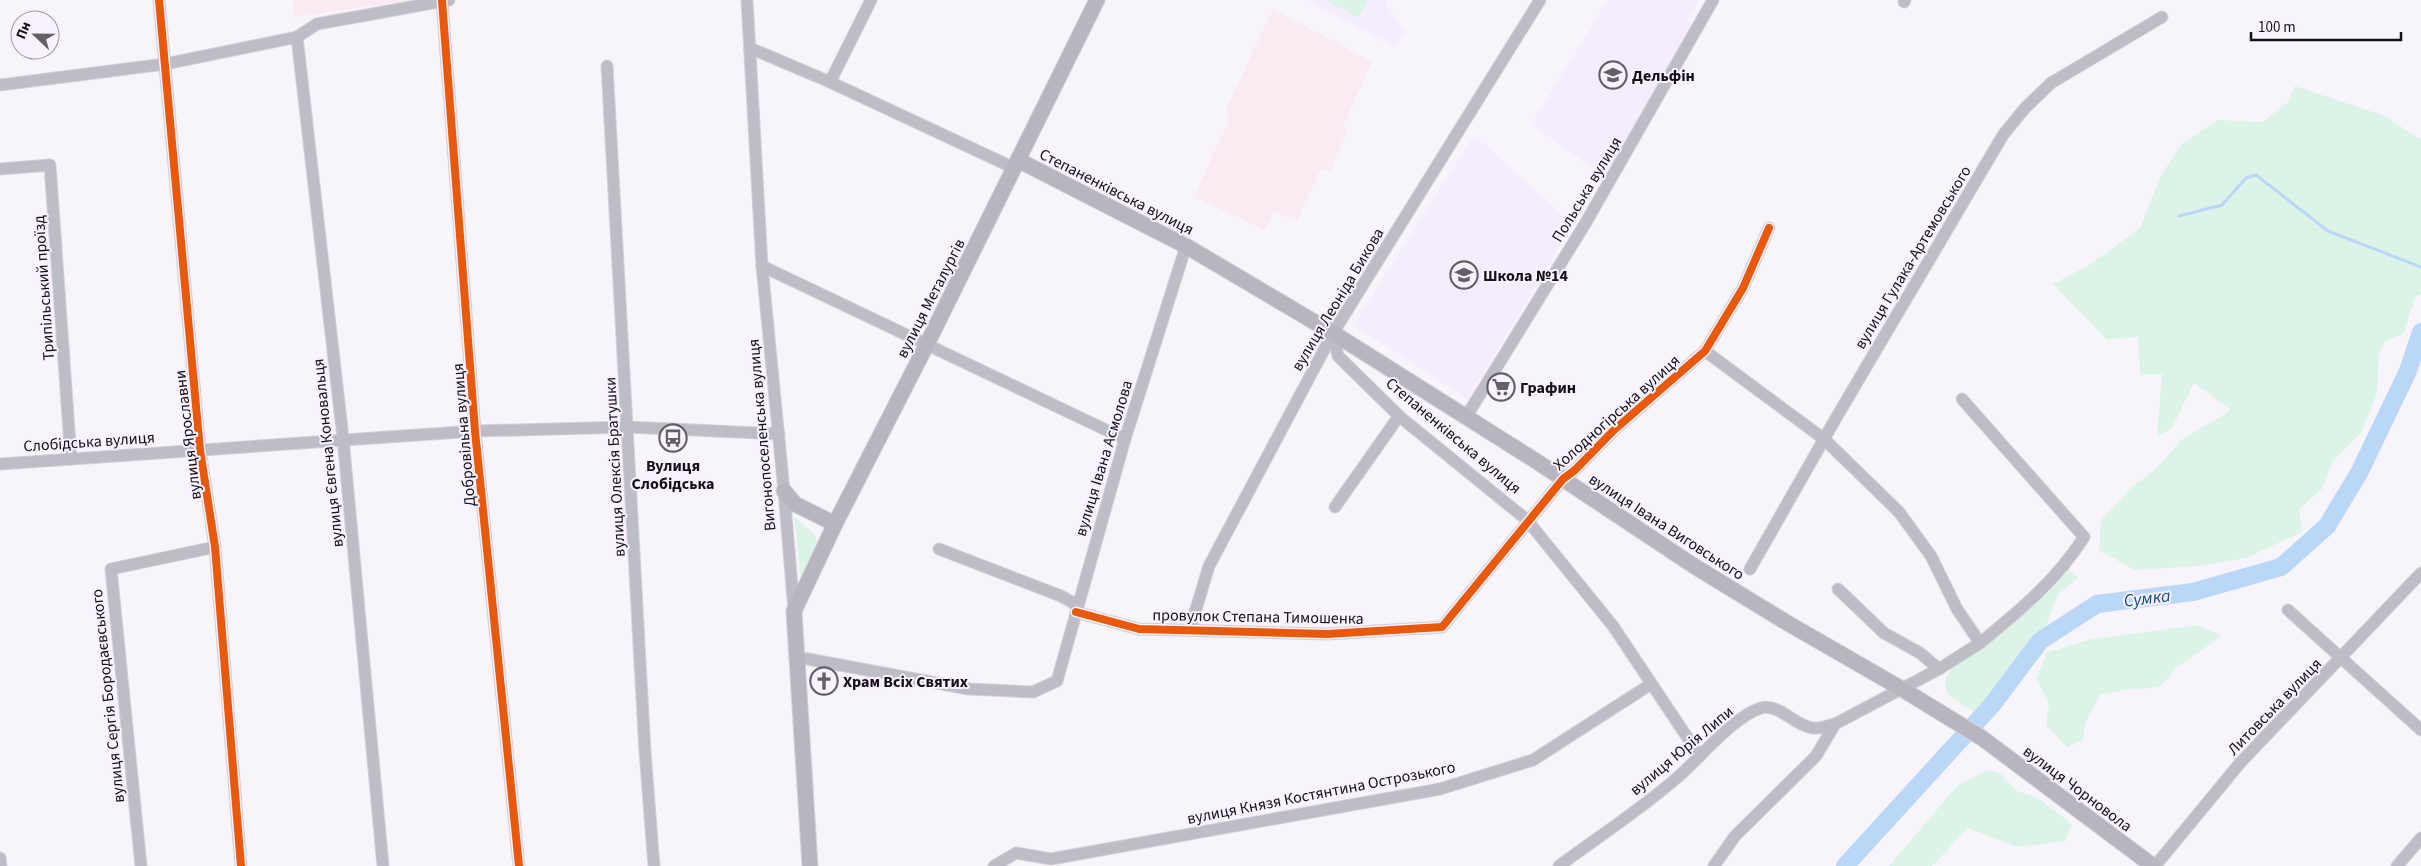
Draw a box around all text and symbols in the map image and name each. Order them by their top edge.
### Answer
north arrow [10,10,60,60]
scale bar [2251,10,2401,42]
text: 100 m [2258,17,2296,38]
text: Пн [11,19,36,42]
school or university icon: Дельфін [1598,60,1628,90]
place label: Дельфін [1632,65,1695,87]
street label: Польська вулиця [1547,133,1627,246]
street label: Степаненківська вулиця [1035,143,1198,240]
street label: вулиця Гулака-Артемовського [1849,162,1977,353]
street label: Трипільський проїзд [28,214,60,361]
street label: вулиця Леоніда Бикова [1286,224,1389,375]
street label: вулиця Металургів [891,235,970,362]
school or university icon: Школа №14 [1449,260,1479,290]
place label: Школа №14 [1483,265,1569,287]
street label: Вигонопоселенська вулиця [743,338,781,532]
street label: Холодногірська вулиця [1548,350,1685,476]
street label: вулиця Євгена Коновальця [307,357,349,548]
street label: Добровільна вулиця [447,362,481,508]
street label: вулиця Ярославни [169,369,207,501]
street label: Степаненківська вулиця [1381,372,1526,499]
supermarket icon: Графин [1486,372,1516,402]
street label: вулиця Олексія Братушки [599,376,631,557]
place label: Графин [1520,377,1576,399]
street label: вулиця Івана Асмолова [1070,378,1138,539]
bus stop icon: Вулиця Слобідська [658,423,688,453]
street label: Слобідська вулиця [23,426,156,458]
place label: Вулиця Слобідська [632,455,714,495]
street label: вулиця Івана Виговського [1584,468,1748,585]
water label: Сумка [2122,583,2172,614]
street label: вулиця Сергія Бородаєвського [86,588,130,804]
street label: провулок Степана Тимошенка [1152,604,1364,630]
street label: Литовська вулиця [2223,653,2327,760]
church icon: Храм Всіх Святих [809,666,839,696]
place label: Храм Всіх Святих [843,671,968,693]
street label: вулиця Юрія Липи [1625,701,1738,801]
street label: вулиця Чорновола [2018,740,2137,837]
street label: вулиця Князя Костянтина Острозького [1185,756,1457,830]

